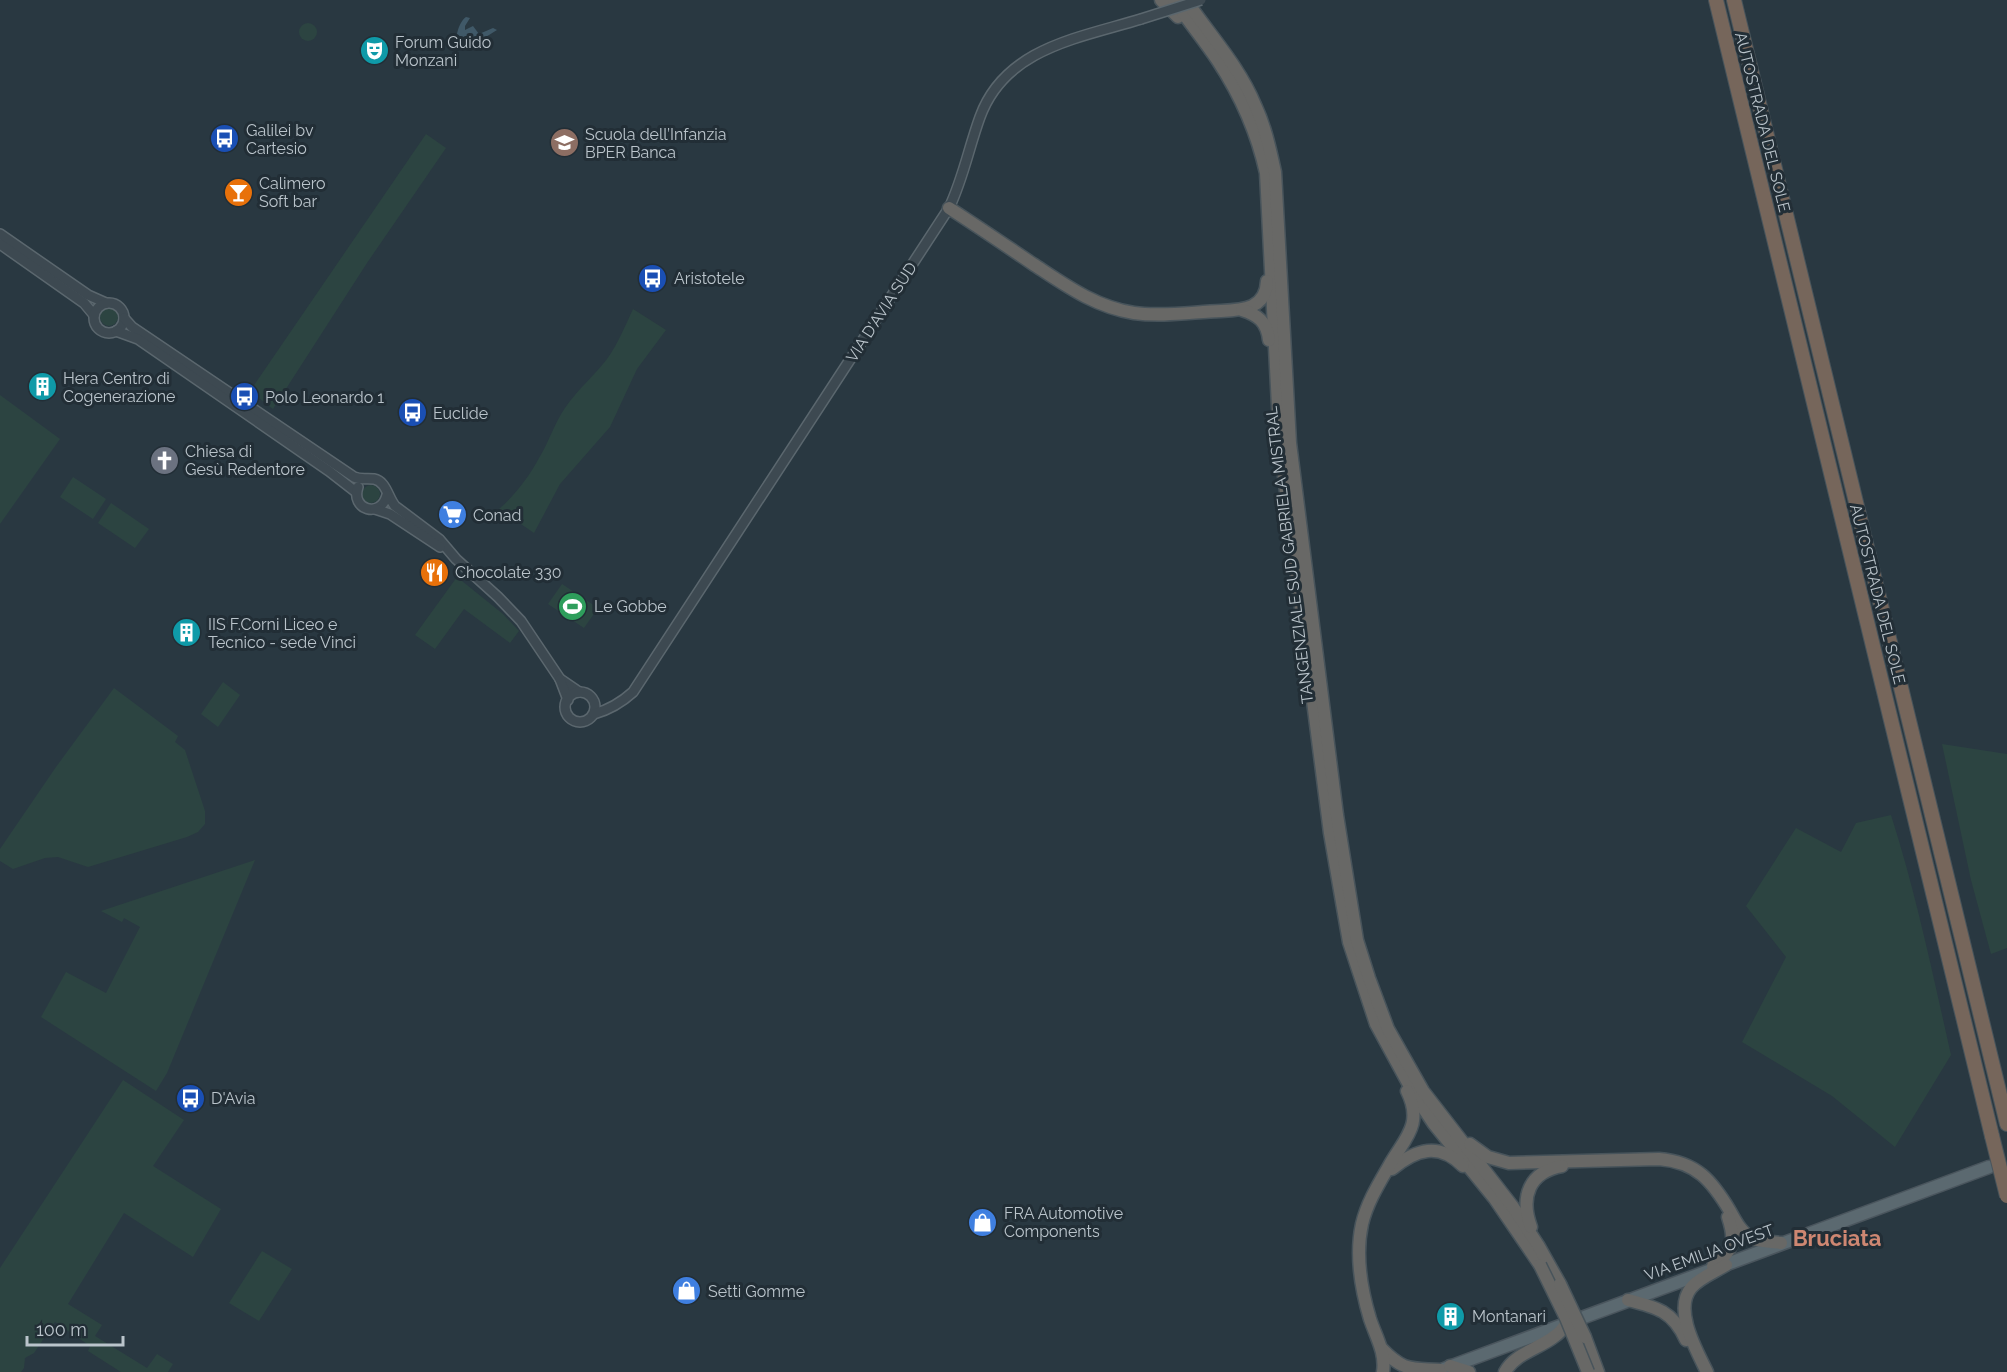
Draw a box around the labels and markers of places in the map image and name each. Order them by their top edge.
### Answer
place label: Forum Guido Monzani [395,33,491,70]
theatre icon: Forum Guido Monzani [358,35,390,67]
place label: Galilei bv Cartesio [246,121,314,158]
bus stop icon: Galilei bv Cartesio [209,123,241,155]
place label: Scuola dell’Infanzia BPER Banca [585,125,727,162]
school or university icon: Scuola dell’Infanzia BPER Banca [548,127,580,159]
place label: Calimero Soft bar [259,174,326,211]
bar icon: Calimero Soft bar [222,176,254,208]
bus stop icon: Aristotele [637,262,669,294]
place label: Aristotele [674,269,745,288]
place label: Hera Centro di Cogenerazione [63,369,175,406]
building icon: Hera Centro di Cogenerazione [26,371,58,403]
bus stop icon: Polo Leonardo 1 [228,381,260,413]
place label: Polo Leonardo 1 [265,388,384,407]
bus stop icon: Euclide [396,397,428,429]
place label: Euclide [433,404,488,423]
place label: Chiesa di Gesù Redentore [185,442,305,479]
church icon: Chiesa di Gesù Redentore [148,444,180,476]
supermarket icon: Conad [436,499,468,531]
place label: Conad [473,506,522,525]
restaurant icon: Chocolate 330 [418,556,450,588]
place label: Chocolate 330 [455,563,562,582]
sports icon: Le Gobbe [557,590,589,622]
place label: Le Gobbe [594,597,667,616]
place label: IIS F.Corni Liceo e Tecnico - sede Vinci [208,615,356,652]
building icon: IIS F.Corni Liceo e Tecnico - sede Vinci [171,617,203,649]
bus stop icon: D'Avia [174,1082,206,1114]
place label: D'Avia [211,1089,256,1108]
place label: FRA Automotive Components [1004,1204,1123,1241]
shop icon: FRA Automotive Components [967,1206,999,1238]
shop icon: Setti Gomme [671,1275,703,1307]
place label: Setti Gomme [708,1282,805,1301]
building icon: Montanari [1435,1300,1467,1332]
place label: Montanari [1472,1307,1546,1326]

